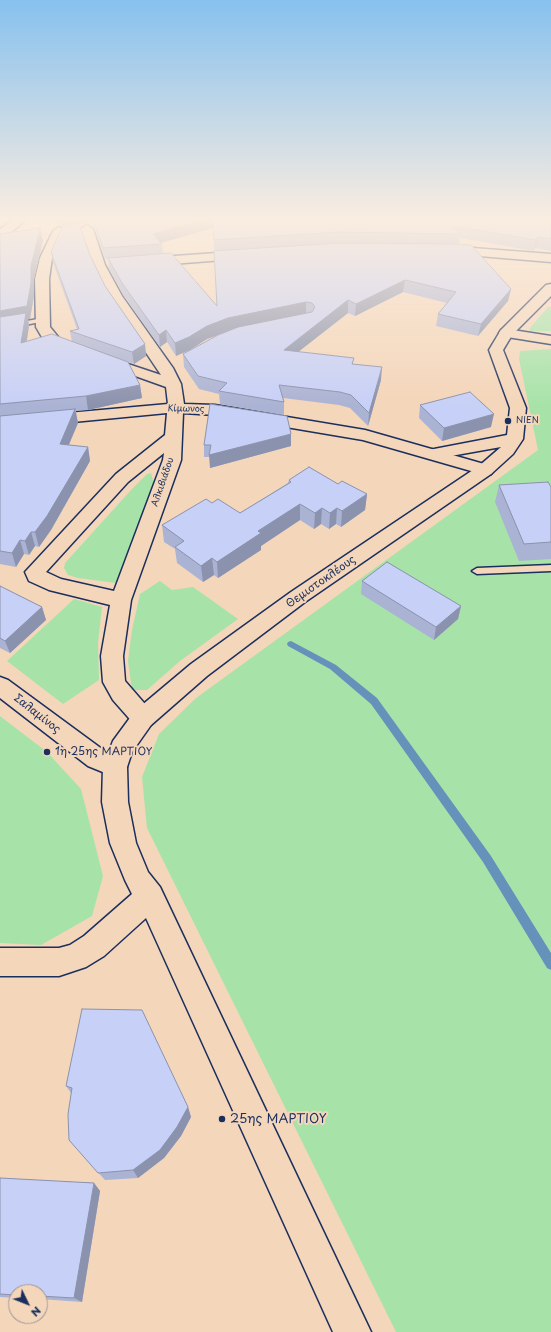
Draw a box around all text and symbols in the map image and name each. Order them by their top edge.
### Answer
street label: Κίμωνος [167,403,205,415]
marker: ΝΙΕΝ [503,416,513,426]
place label: ΝΙΕΝ [516,416,539,426]
street label: Αλκιβιάδου [150,456,176,508]
street label: Θεμιστοκλέους [284,553,358,611]
street label: Σαλαμίνος [11,692,63,736]
place label: 1η 25ης ΜΑΡΤΙΟΥ [55,745,152,759]
marker: 1η 25ης ΜΑΡΤΙΟΥ [42,747,52,757]
place label: 25ης ΜΑΡΤΙΟΥ [230,1111,327,1127]
marker: 25ης ΜΑΡΤΙΟΥ [217,1114,227,1124]
north arrow [8,1284,48,1324]
text: N [27,1303,46,1321]

